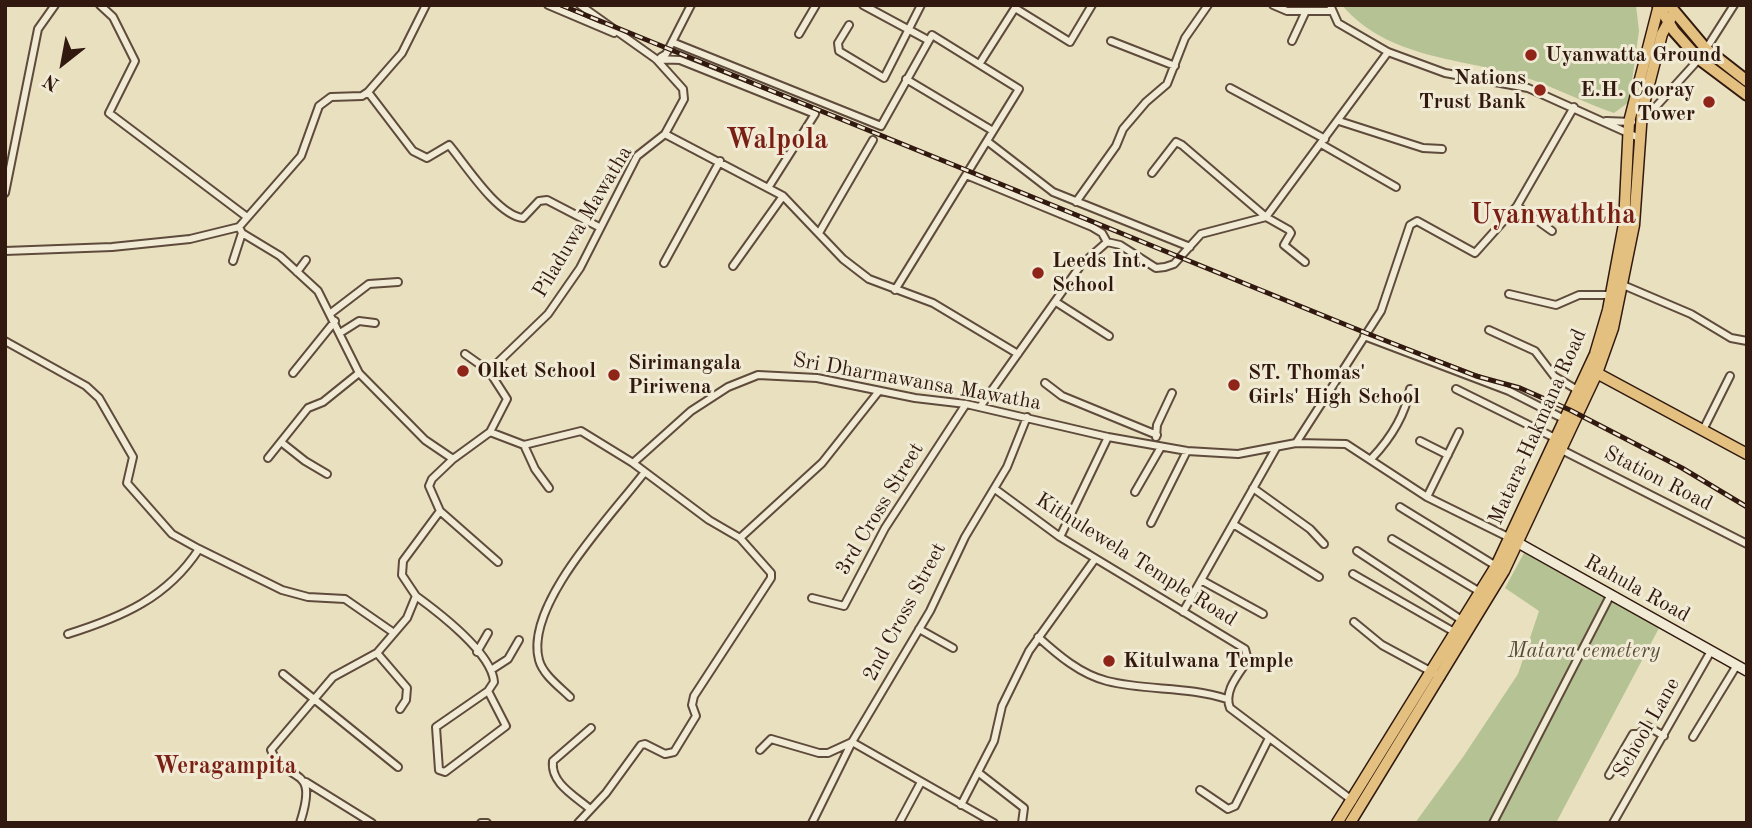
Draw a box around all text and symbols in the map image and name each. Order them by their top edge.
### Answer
north arrow [28,28,98,98]
place label: Uyanwatta Ground [1545,42,1721,68]
marker: Uyanwatta Ground [1523,47,1539,63]
place label: Nations Trust Bank [1419,65,1526,115]
text: N [41,70,63,93]
place label: E.H. Cooray Tower [1580,77,1695,127]
marker: Nations Trust Bank [1532,82,1548,98]
marker: E.H. Cooray Tower [1701,94,1717,110]
district label: Walpola [726,124,828,158]
street label: Piladuwa Mawatha [528,142,638,302]
district label: Uyanwaththa [1470,199,1636,233]
place label: Leeds Int. School [1052,248,1147,298]
marker: Leeds Int. School [1030,265,1046,281]
street label: Matara-Hakmana Road [1483,325,1593,529]
street label: Sri Dharmawansa Mawatha [791,348,1043,416]
place label: Sirimangala Piriwena [628,350,741,400]
place label: Olket School [477,358,596,384]
place label: ST. Thomas' Girls' High School [1248,360,1420,410]
marker: Olket School [455,363,471,379]
marker: Sirimangala Piriwena [606,367,622,383]
marker: ST. Thomas' Girls' High School [1226,377,1242,393]
street label: 3rd Cross Street [830,438,930,580]
street label: Station Road [1600,441,1716,517]
street label: Kithulewela Temple Road [1031,488,1241,632]
street label: 2nd Cross Street [858,538,952,686]
street label: Rahula Road [1580,550,1694,628]
park label: Matara cemetery [1508,638,1660,664]
place label: Kitulwana Temple [1123,648,1294,674]
marker: Kitulwana Temple [1101,653,1117,669]
street label: School Lane [1608,673,1686,783]
district label: Weragampita [153,753,297,781]

